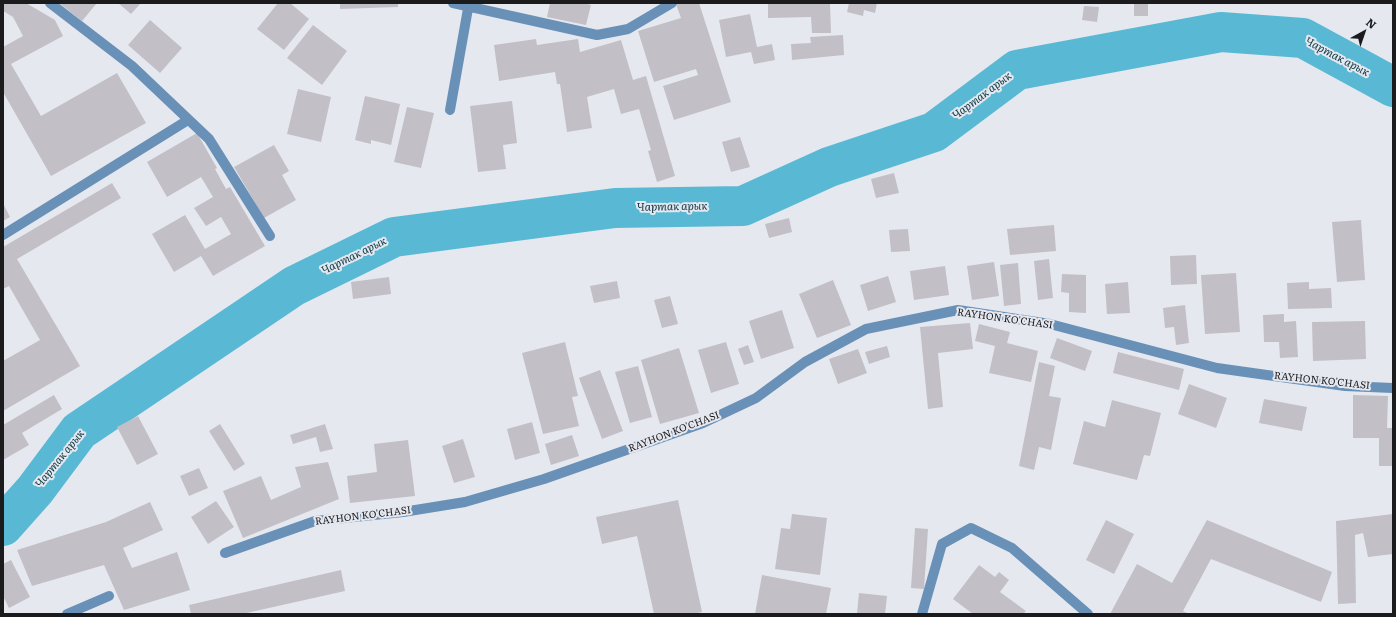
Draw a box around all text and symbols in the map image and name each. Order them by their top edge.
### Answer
north arrow [1344,12,1384,52]
text: N [1363,14,1380,32]
water label: Чартак арык [1303,35,1371,79]
water label: Чартак арык [950,69,1014,123]
water label: Чартак арык [637,200,707,214]
water label: Чартак арык [319,235,389,277]
street label: RAYHON KO'CHASI [956,306,1054,332]
street label: RAYHON KO'CHASI [1273,370,1371,392]
street label: RAYHON KO'CHASI [627,409,721,455]
water label: Чартак арык [33,427,87,491]
street label: RAYHON KO'CHASI [314,504,412,528]

